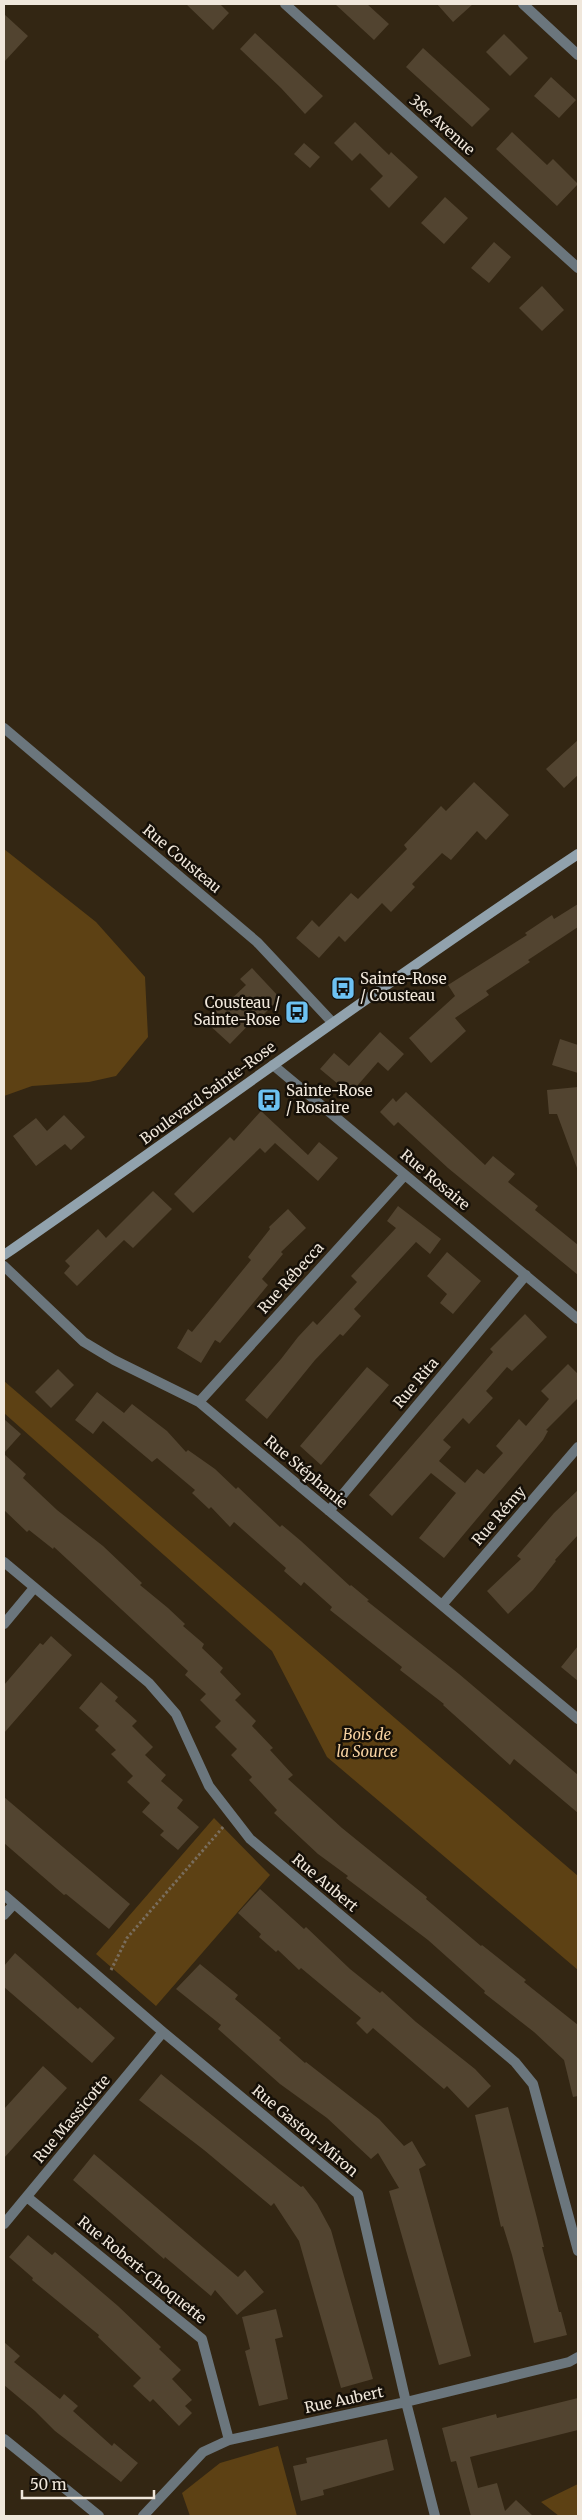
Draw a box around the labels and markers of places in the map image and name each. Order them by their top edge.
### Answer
place label: Sainte-Rose / Cousteau [360,969,447,1005]
bus stop icon: Sainte-Rose / Cousteau [330,975,356,1001]
place label: Cousteau / Sainte-Rose [193,993,280,1029]
bus stop icon: Cousteau / Sainte-Rose [284,999,310,1025]
place label: Sainte-Rose / Rosaire [286,1081,373,1117]
bus stop icon: Sainte-Rose / Rosaire [256,1087,282,1113]

